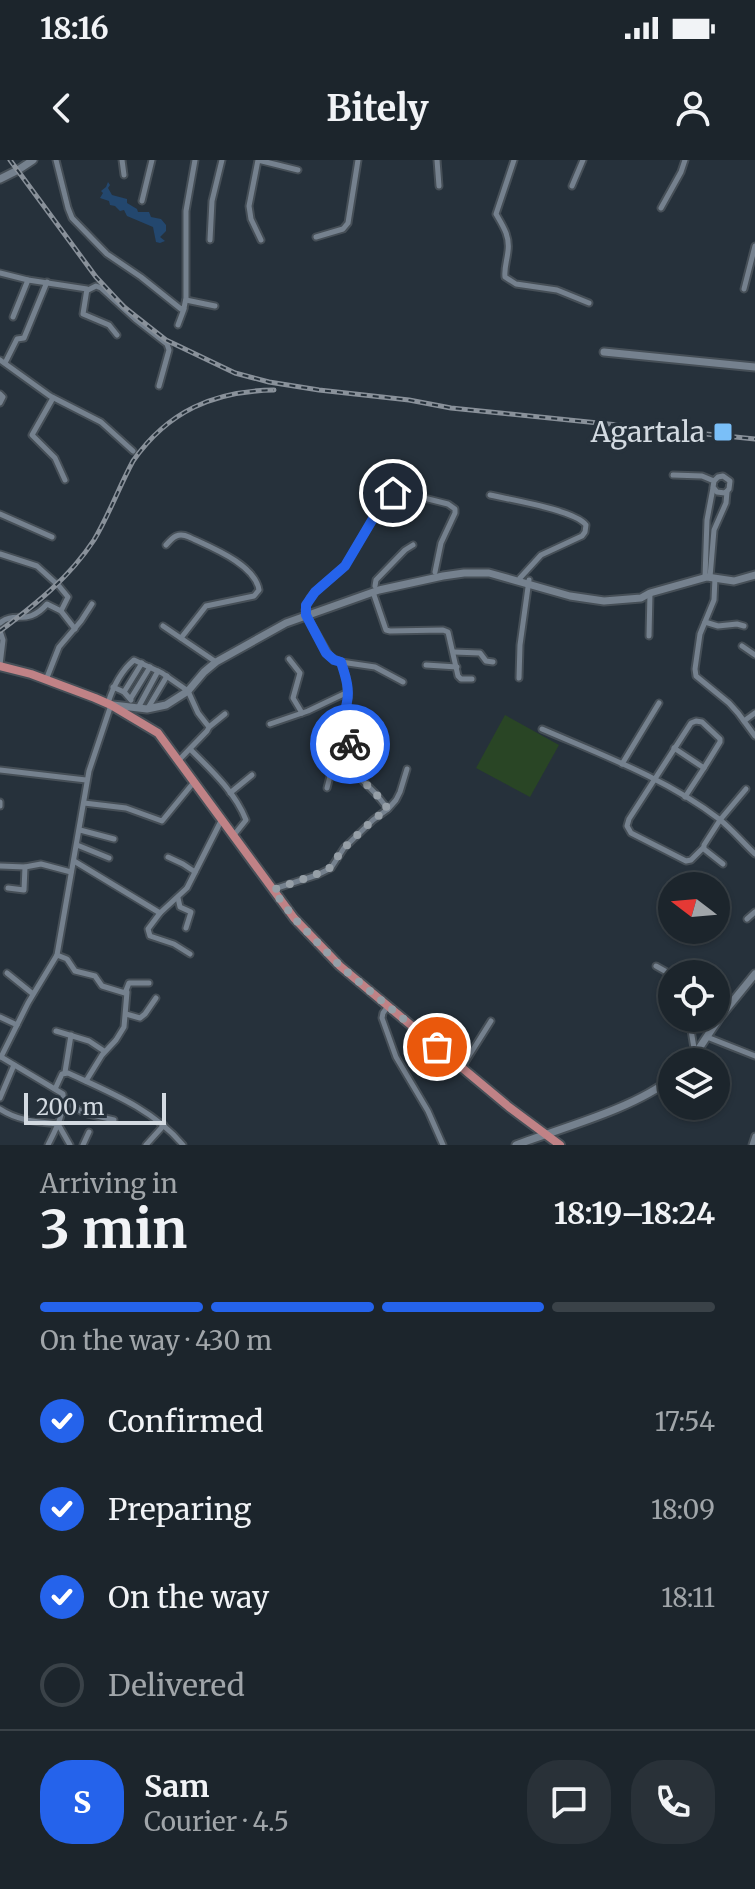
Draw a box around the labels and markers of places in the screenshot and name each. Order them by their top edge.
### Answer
place label: Agartala [590,414,705,450]
marker: Agartala [712,421,734,443]
pin [359,459,427,527]
pin [403,1013,471,1081]

